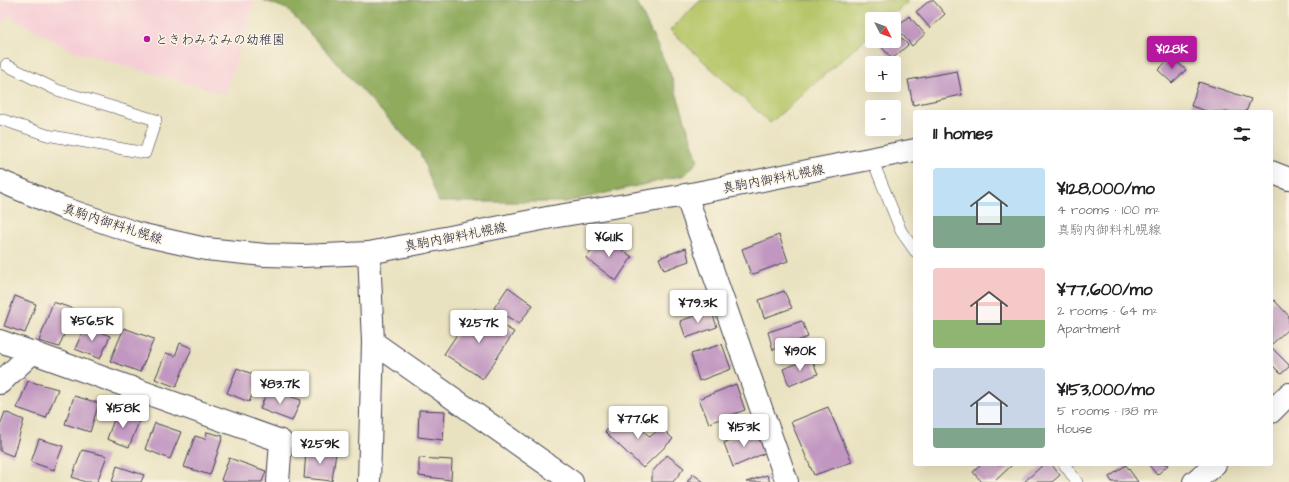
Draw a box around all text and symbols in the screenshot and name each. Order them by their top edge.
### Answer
north arrow [865,12,901,48]
map controls [865,12,901,136]
place label: ときわみなみの幼稚園 [155,31,285,49]
marker: ときわみなみの幼稚園 [142,34,152,44]
pin: ¥128K [1144,36,1200,70]
text: ¥128K [1156,40,1188,58]
button: + [865,56,901,92]
button: − [865,100,901,136]
text: 11 homes [933,122,993,146]
icon: filters [1231,123,1253,145]
street label: 真駒内御料札幌線 [720,160,827,198]
text: ¥128,000/mo [1057,177,1155,201]
icon: home [965,184,1013,232]
street label: 真駒内御料札幌線 [60,199,166,249]
text: 4 rooms · 100 m² [1057,201,1160,219]
street label: 真駒内御料札幌線 [402,218,509,256]
text: 真駒内御料札幌線 [1057,221,1161,239]
pin: ¥61.1K [576,224,642,258]
text: ¥61.1K [595,228,623,246]
text: ¥77,600/mo [1057,278,1153,302]
icon: home [965,284,1013,332]
pin: ¥79.3K [665,290,731,324]
text: ¥79.3K [679,294,717,312]
text: 2 rooms · 64 m² [1057,302,1158,320]
pin: ¥56.5K [59,308,125,342]
pin: ¥257K [451,310,507,344]
text: ¥56.5K [70,312,114,330]
text: ¥257K [459,314,499,332]
text: Apartment [1057,320,1121,338]
pin: ¥190K [772,338,828,372]
text: ¥190K [784,342,816,360]
pin: ¥83.7K [247,371,313,405]
text: ¥83.7K [260,375,300,393]
text: ¥153,000/mo [1057,378,1155,402]
icon: home [965,384,1013,432]
pin: ¥158K [95,395,151,429]
text: ¥158K [106,399,140,417]
text: 5 rooms · 138 m² [1057,402,1159,420]
pin: ¥77.6K [605,406,671,440]
text: ¥77.6K [618,410,658,428]
pin: ¥153K [716,414,772,448]
text: ¥153K [728,418,760,436]
text: House [1057,420,1092,438]
pin: ¥259K [292,431,348,465]
text: ¥259K [301,435,339,453]

